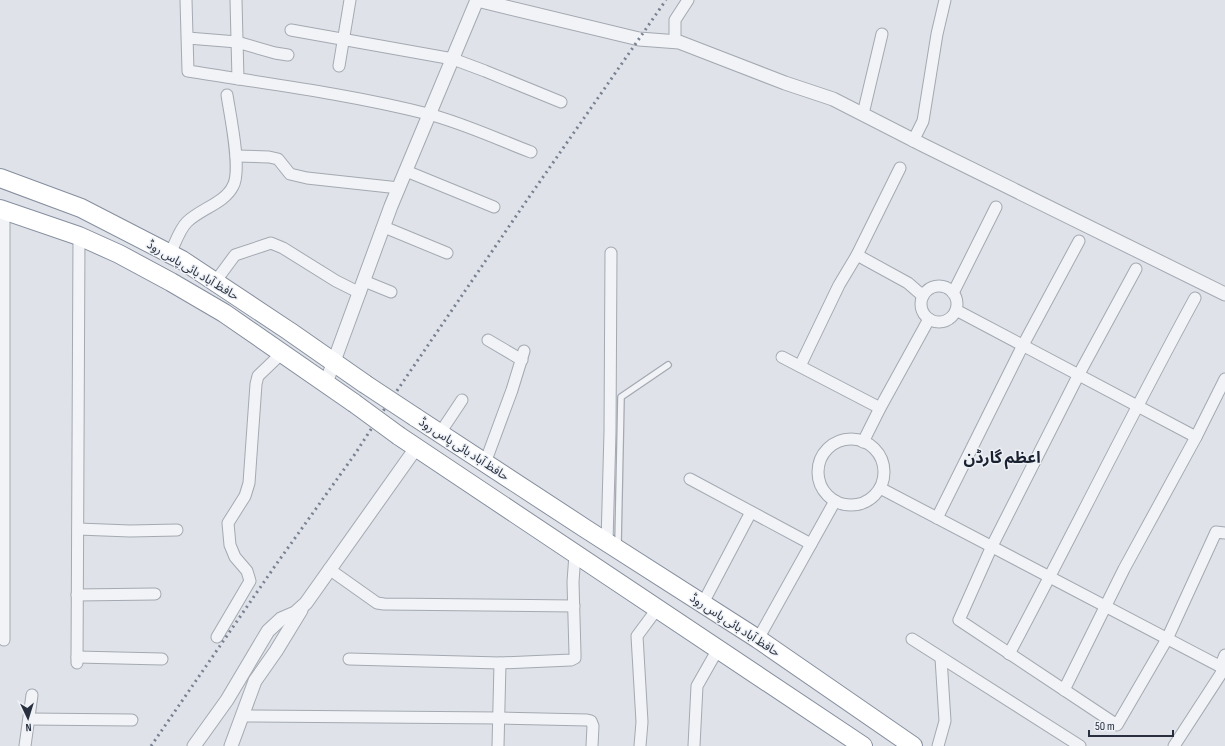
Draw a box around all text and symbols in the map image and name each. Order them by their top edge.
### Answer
street label: حافظ آباد بائی پاس روڈ [144,237,242,304]
street label: حافظ آباد بائی پاس روڈ [416,414,512,484]
district label: اعظم گارڈن [963,449,1041,470]
street label: حافظ آباد بائی پاس روڈ [687,590,783,660]
north arrow [8,698,48,738]
scale bar [1089,712,1173,738]
text: 50 m [1095,719,1115,734]
text: N [25,721,32,734]

